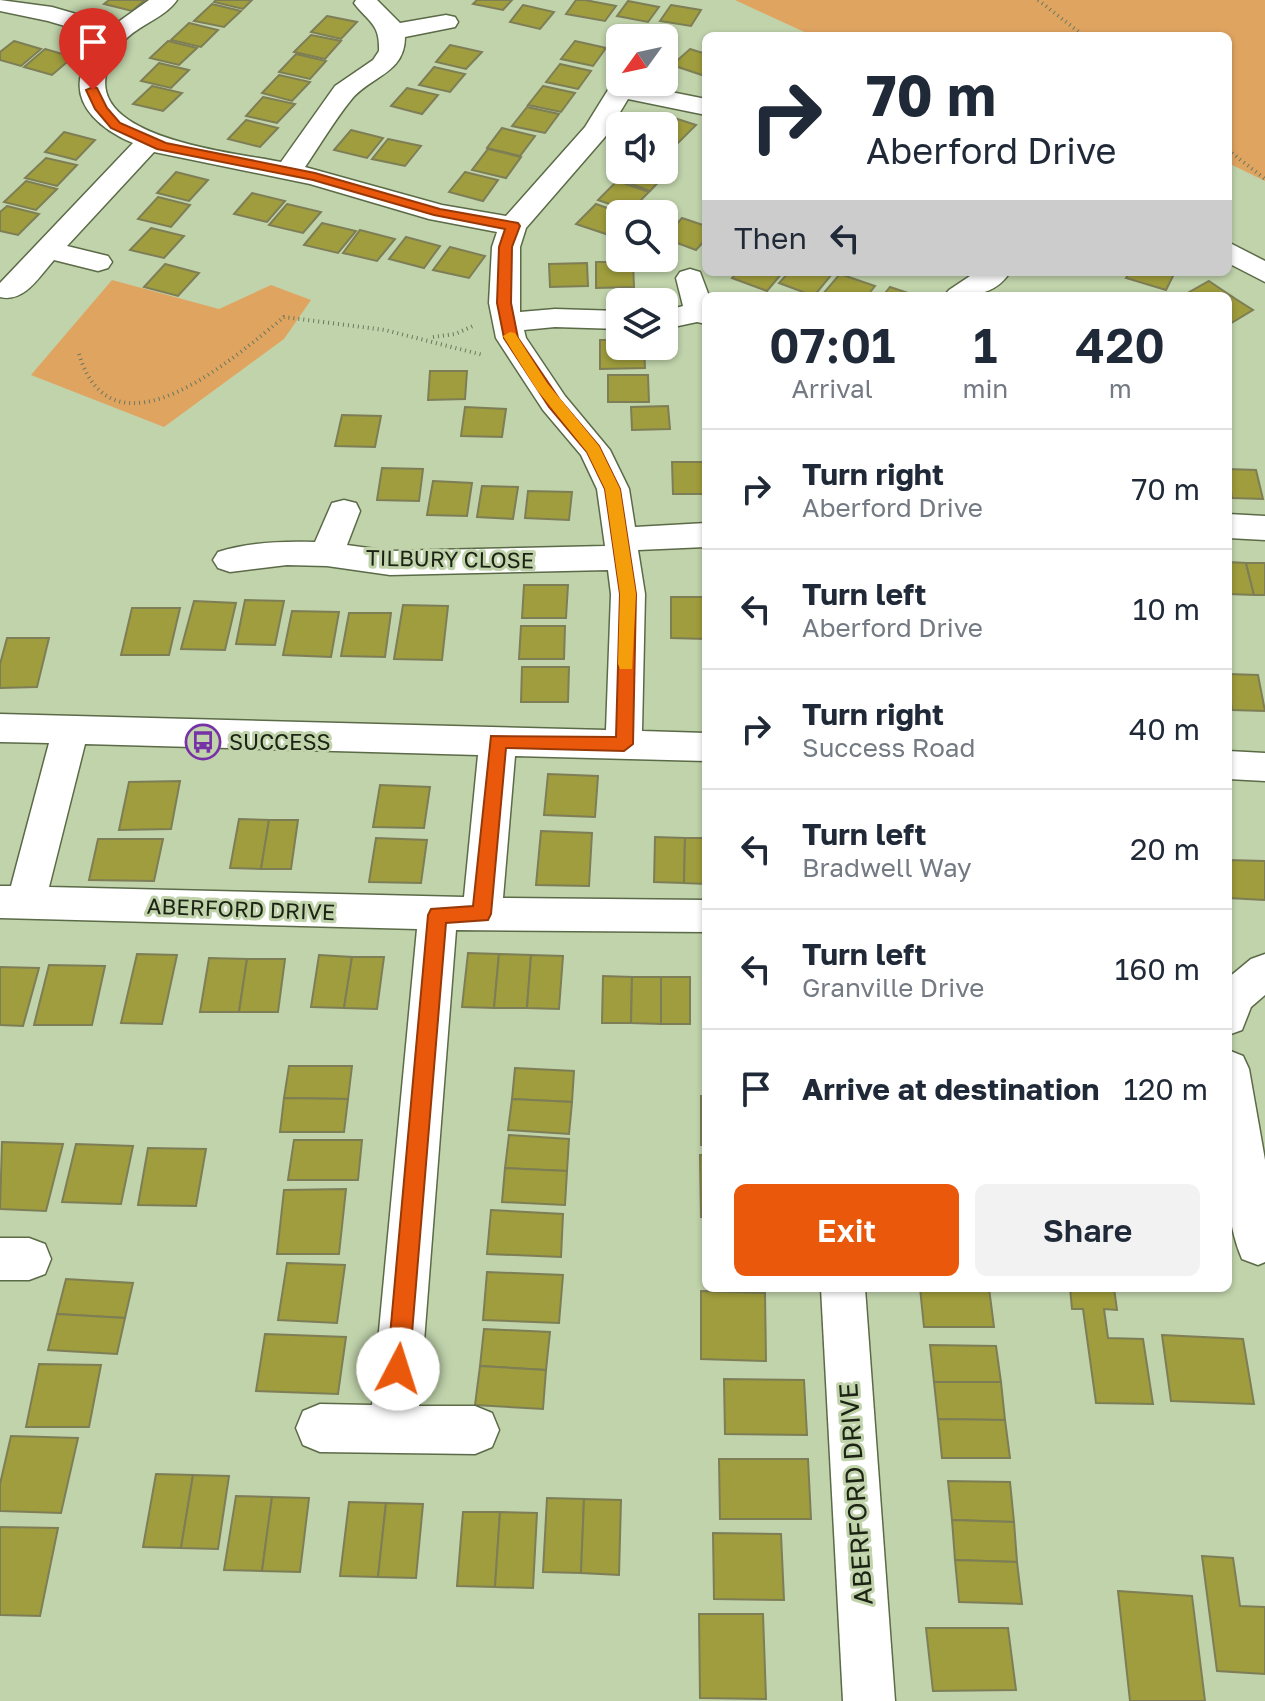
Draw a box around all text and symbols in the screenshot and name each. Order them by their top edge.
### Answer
pin [59,8,127,90]
icon: arrive [71,20,115,64]
north arrow [606,24,678,96]
map controls [606,24,678,360]
text: 70 m [866,61,996,128]
icon: right [734,64,838,168]
button: sound [606,112,678,184]
text: Aberford Drive [866,129,1116,172]
button: search [606,200,678,272]
icon: left [823,216,867,260]
text: Then [734,220,807,256]
button: layers [606,288,678,360]
text: 07:01 [769,316,895,374]
text: 1 [973,316,997,374]
text: 420 [1075,316,1165,374]
text: Arrival [791,373,873,404]
text: min [962,373,1008,404]
text: m [1109,373,1132,404]
text: Turn right [802,456,944,492]
icon: right [734,467,778,511]
text: 70 m [1131,471,1200,507]
text: Aberford Drive [802,492,983,523]
street label: TILBURY CLOSE [366,544,534,573]
text: Turn left [802,576,927,612]
icon: left [734,587,778,631]
text: 10 m [1133,591,1200,627]
text: Aberford Drive [802,612,983,643]
text: Turn right [802,696,944,732]
icon: right [734,707,778,751]
text: 40 m [1129,711,1200,747]
bus stop icon: SUCCESS [184,723,222,761]
place label: SUCCESS [229,728,331,755]
text: Success Road [802,732,976,763]
text: Turn left [802,816,927,852]
icon: left [734,827,778,871]
text: 20 m [1130,831,1200,867]
text: Bradwell Way [802,852,972,883]
street label: ABERFORD DRIVE [146,892,336,925]
text: Turn left [802,936,927,972]
icon: left [734,947,778,991]
text: 160 m [1115,951,1200,987]
text: Granville Drive [802,972,984,1003]
icon: arrive [734,1067,778,1111]
text: Arrive at destination [802,1071,1099,1107]
text: 120 m [1123,1071,1208,1107]
button: Exit [734,1184,959,1276]
button: Share [975,1184,1200,1276]
position arrow [356,1327,440,1411]
street label: ABERFORD DRIVE [832,1382,879,1606]

